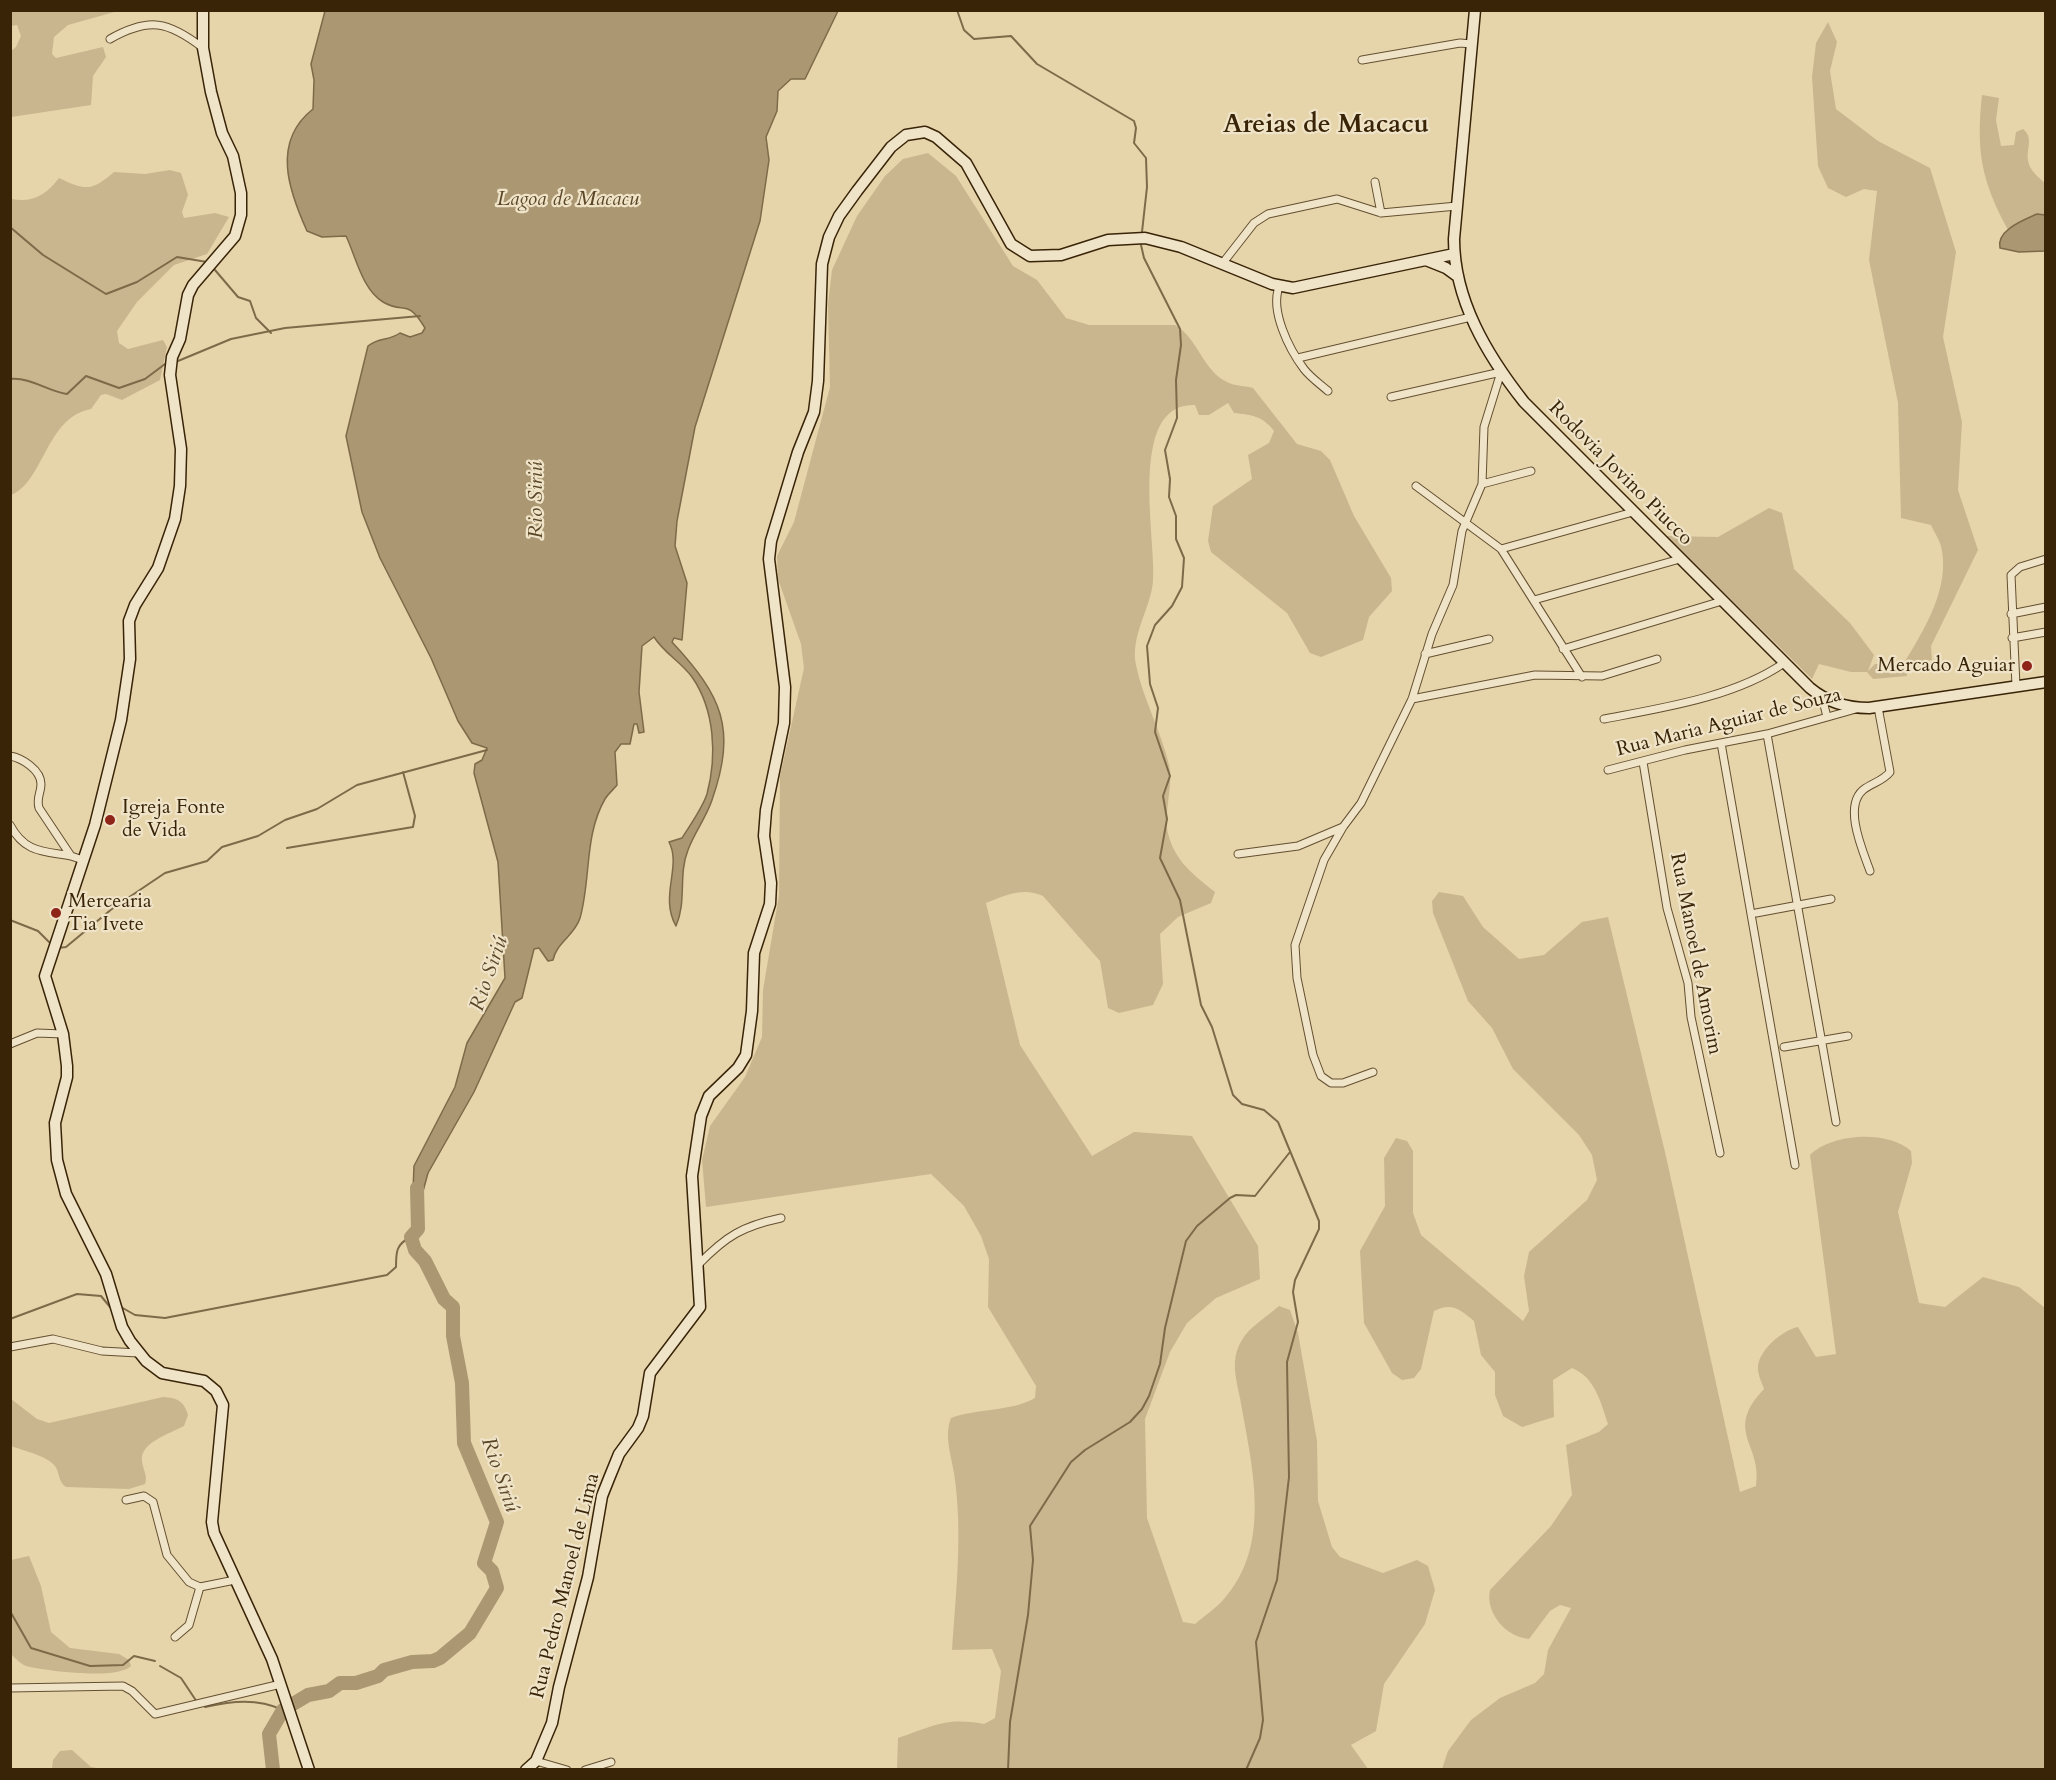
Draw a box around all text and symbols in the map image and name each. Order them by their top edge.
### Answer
district label: Areias de Macacu [1223,110,1429,142]
water label: Lagoa de Macacu [497,187,639,213]
street label: Rodovia Jovino Piucco [1543,397,1697,551]
water label: Rio Siriú [524,461,550,539]
place label: Mercado Aguiar [1877,654,2015,678]
marker: Mercado Aguiar [2020,659,2034,673]
street label: Rua Maria Aguiar de Souza [1614,683,1844,763]
place label: Igreja Fonte de Vida [122,796,225,843]
marker: Igreja Fonte de Vida [103,813,117,827]
street label: Rua Manoel de Amorim [1664,851,1726,1057]
place label: Mercearia Tia Ivete [68,890,152,937]
marker: Mercearia Tia Ivete [49,906,63,920]
water label: Rio Siriú [465,933,515,1015]
water label: Rio Siriú [474,1434,524,1516]
street label: Rua Pedro Manoel de Lima [526,1471,606,1701]

